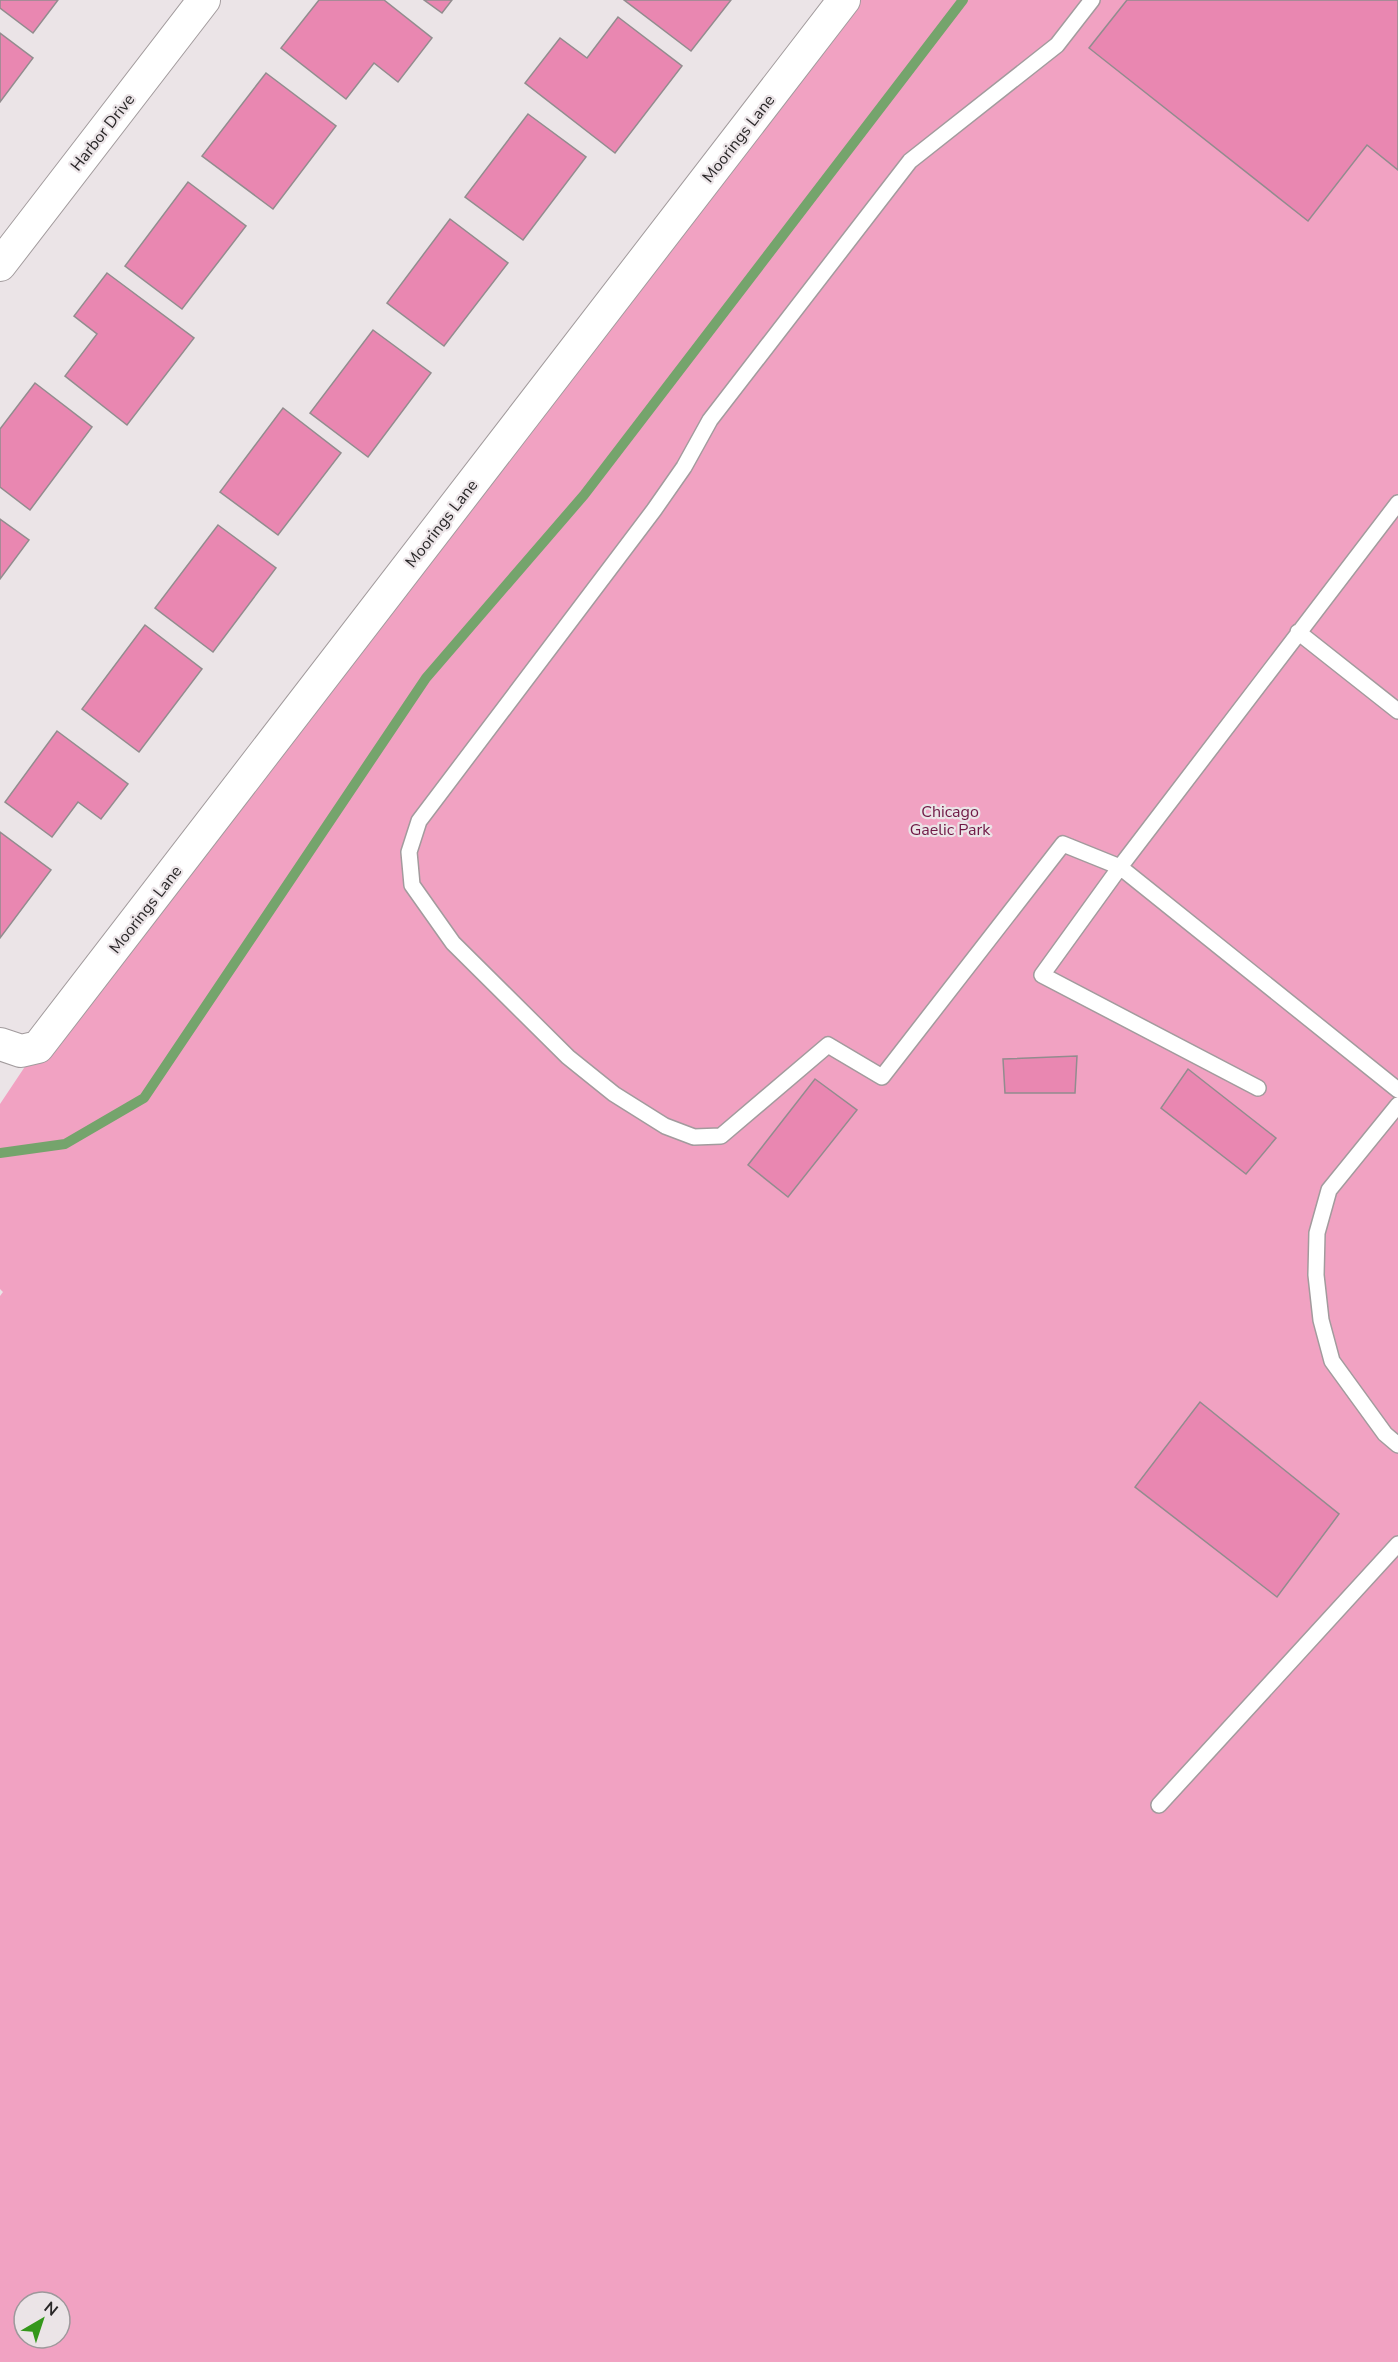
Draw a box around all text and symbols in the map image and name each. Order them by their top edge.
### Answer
street label: Harbor Drive [66,89,140,176]
street label: Moorings Lane [698,90,780,187]
street label: Moorings Lane [401,475,483,572]
park label: Chicago Gaelic Park [910,801,991,841]
street label: Moorings Lane [105,861,187,958]
north arrow [12,2290,72,2350]
text: N [39,2297,62,2321]

